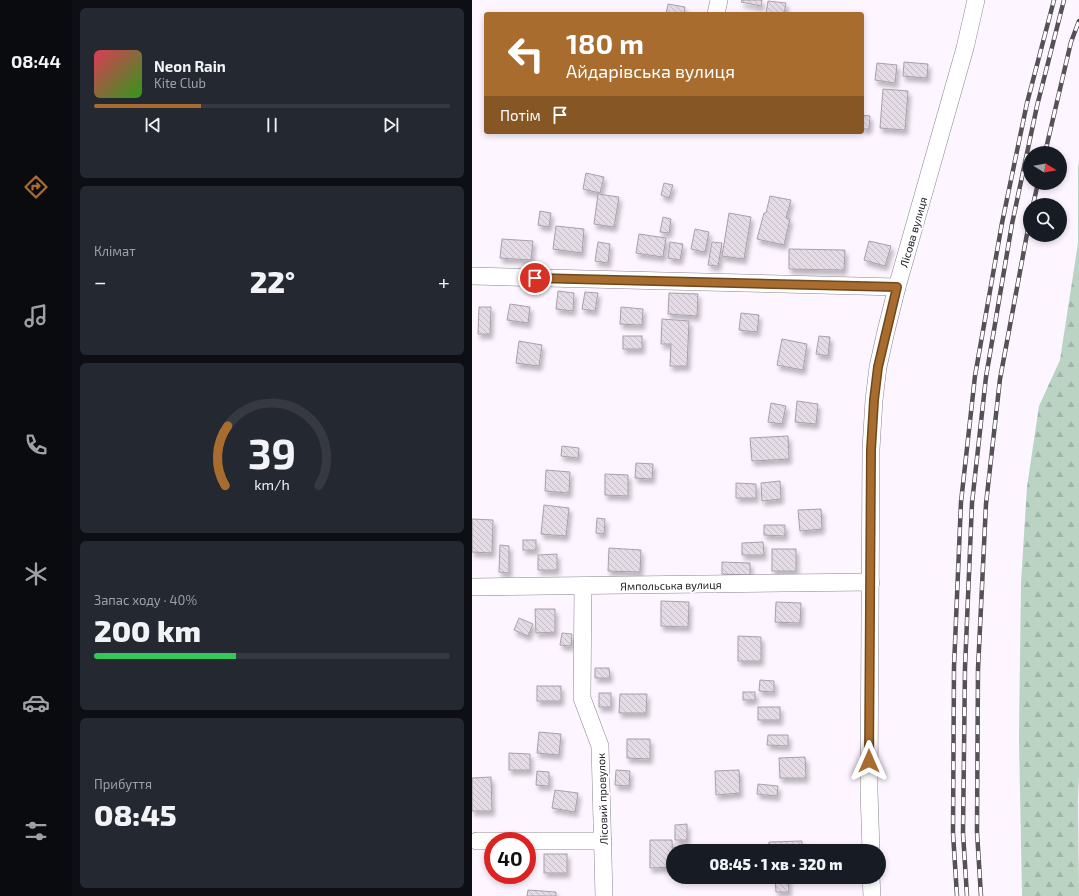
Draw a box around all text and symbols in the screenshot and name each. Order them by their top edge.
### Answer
text: 180 m [566,26,644,60]
icon: left [500,28,552,80]
text: 08:44 [11,50,61,72]
text: Neon Rain [154,57,226,75]
text: Айдарівська вулиця [566,60,735,82]
text: Kite Club [154,75,206,91]
icon: arrive [549,104,571,126]
text: Потім [500,106,541,124]
icon: previous [142,114,164,136]
icon: pause [261,114,283,136]
icon: next [380,114,402,136]
north arrow [1023,146,1067,190]
map controls [1023,146,1067,242]
icon: directions [22,173,50,201]
street label: Лісова вулиця [897,195,930,269]
button: search [1023,198,1067,242]
text: Клімат [94,243,136,259]
pin [518,261,552,295]
text: 22° [250,263,295,299]
icon: arrive [524,267,546,289]
text: − [94,268,107,294]
text: + [438,268,450,294]
icon: music [22,302,50,330]
text: 39 [248,427,296,477]
icon: phone [22,431,50,459]
text: km/h [254,476,290,493]
icon: climate [22,560,50,588]
street label: Ямпольська вулиця [620,578,722,593]
text: Запас ходу · 40% [94,592,197,608]
text: 200 km [94,612,201,648]
icon: car [22,689,50,717]
position arrow [848,740,890,782]
street label: Лісовий провулок [594,753,611,845]
text: Прибуття [94,776,152,792]
text: 08:45 [94,796,177,832]
icon: filters [22,817,50,845]
speed limit sign: 40 [484,832,536,884]
text: 08:45 · 1 хв · 320 m [709,855,843,873]

